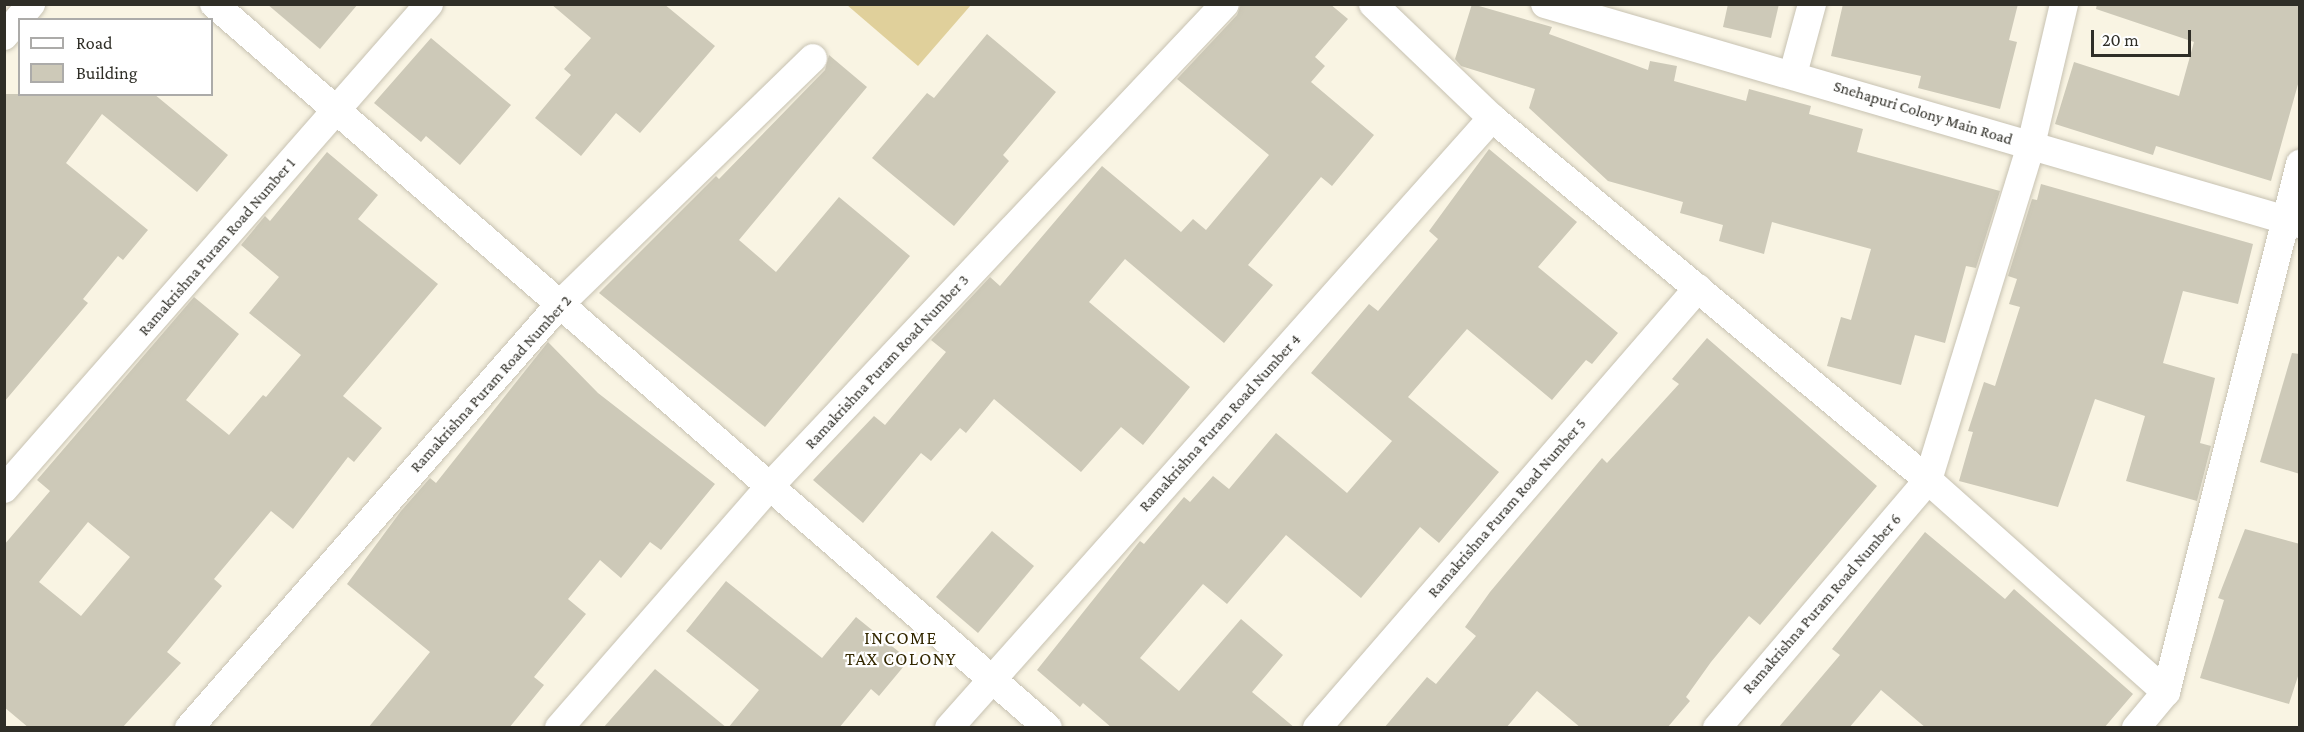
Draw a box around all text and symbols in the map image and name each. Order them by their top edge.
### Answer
legend [18,18,213,96]
scale bar [2094,18,2194,56]
text: 20 m [2102,30,2139,50]
text: Road [76,33,113,53]
text: Building [76,63,137,83]
street label: Snehapuri Colony Main Road [1831,77,2015,149]
street label: Ramakrishna Puram Road Number 1 [134,154,300,340]
street label: Ramakrishna Puram Road Number 3 [801,271,973,453]
street label: Ramakrishna Puram Road Number 2 [406,291,576,477]
street label: Ramakrishna Puram Road Number 4 [1135,330,1305,516]
street label: Ramakrishna Puram Road Number 5 [1424,414,1590,602]
street label: Ramakrishna Puram Road Number 6 [1739,510,1905,698]
district label: INCOME TAX COLONY [845,628,957,670]

